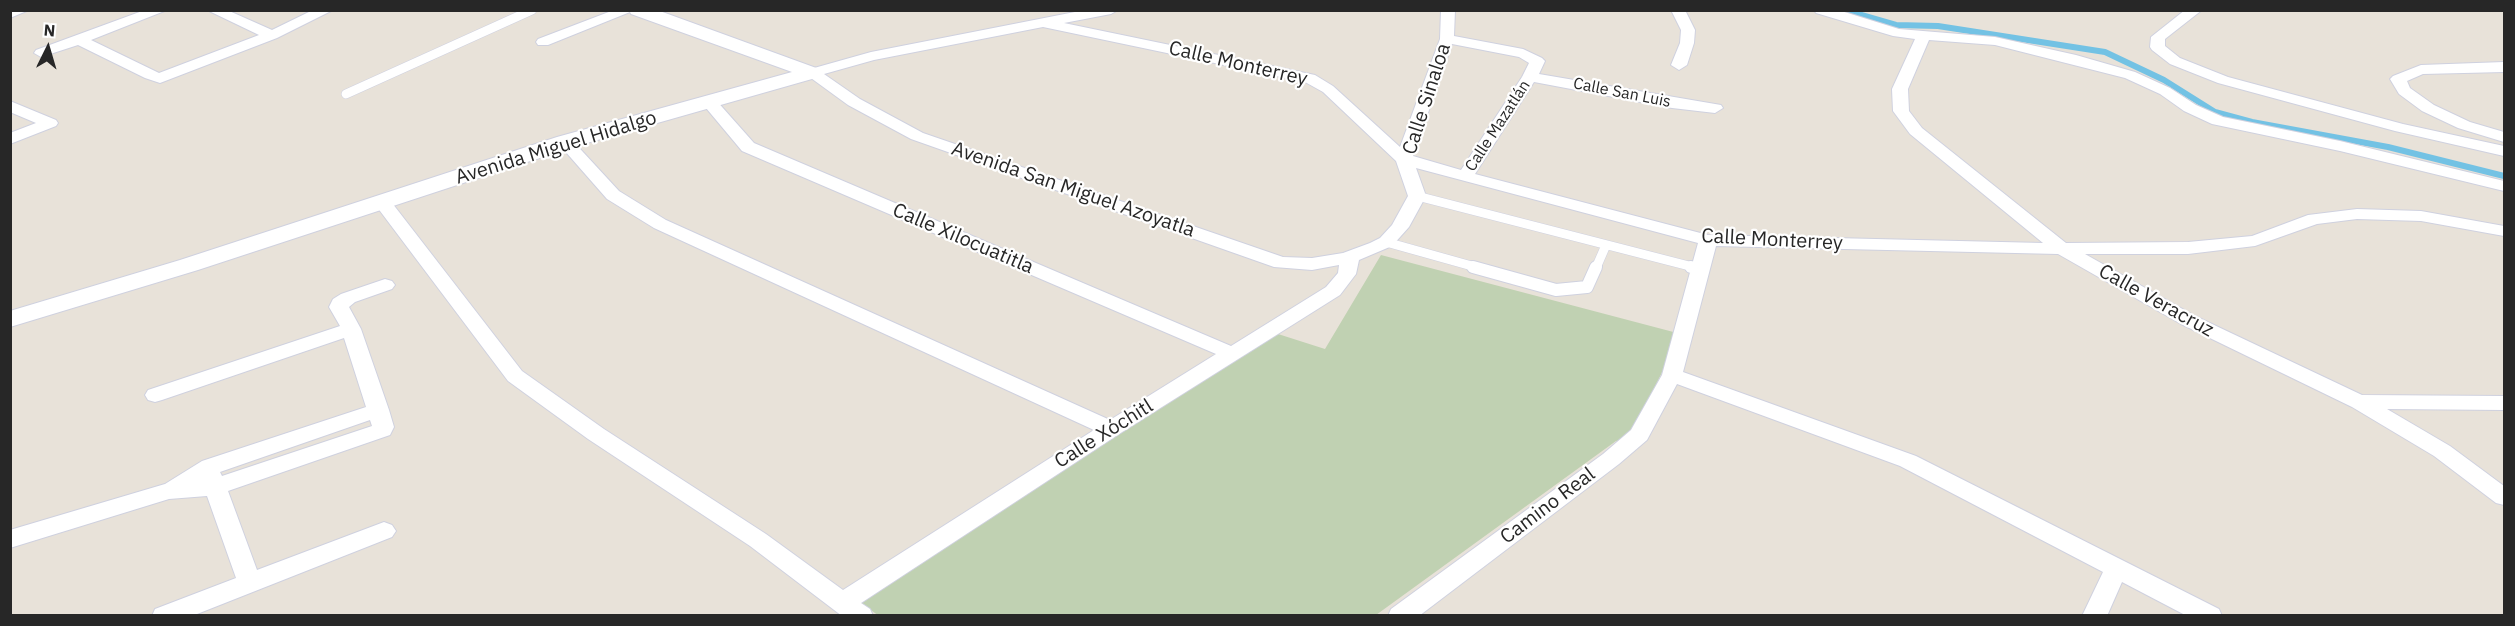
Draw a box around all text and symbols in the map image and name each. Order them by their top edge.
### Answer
north arrow [18,18,78,78]
text: N [43,20,56,41]
street label: Calle Monterrey [1166,36,1310,92]
street label: Calle Sinaloa [1398,40,1456,158]
street label: Calle San Luis [1572,74,1672,112]
street label: Calle Mazatlán [1461,77,1535,175]
street label: Avenida Miguel Hidalgo [452,106,660,190]
street label: Avenida San Miguel Azoyatla [948,137,1198,243]
street label: Calle Xilocuatitla [889,199,1037,279]
street label: Calle Monterrey [1701,224,1843,256]
street label: Calle Veracruz [2094,259,2218,343]
street label: Calle Xóchitl [1050,394,1158,474]
street label: Camino Real [1496,463,1600,549]

